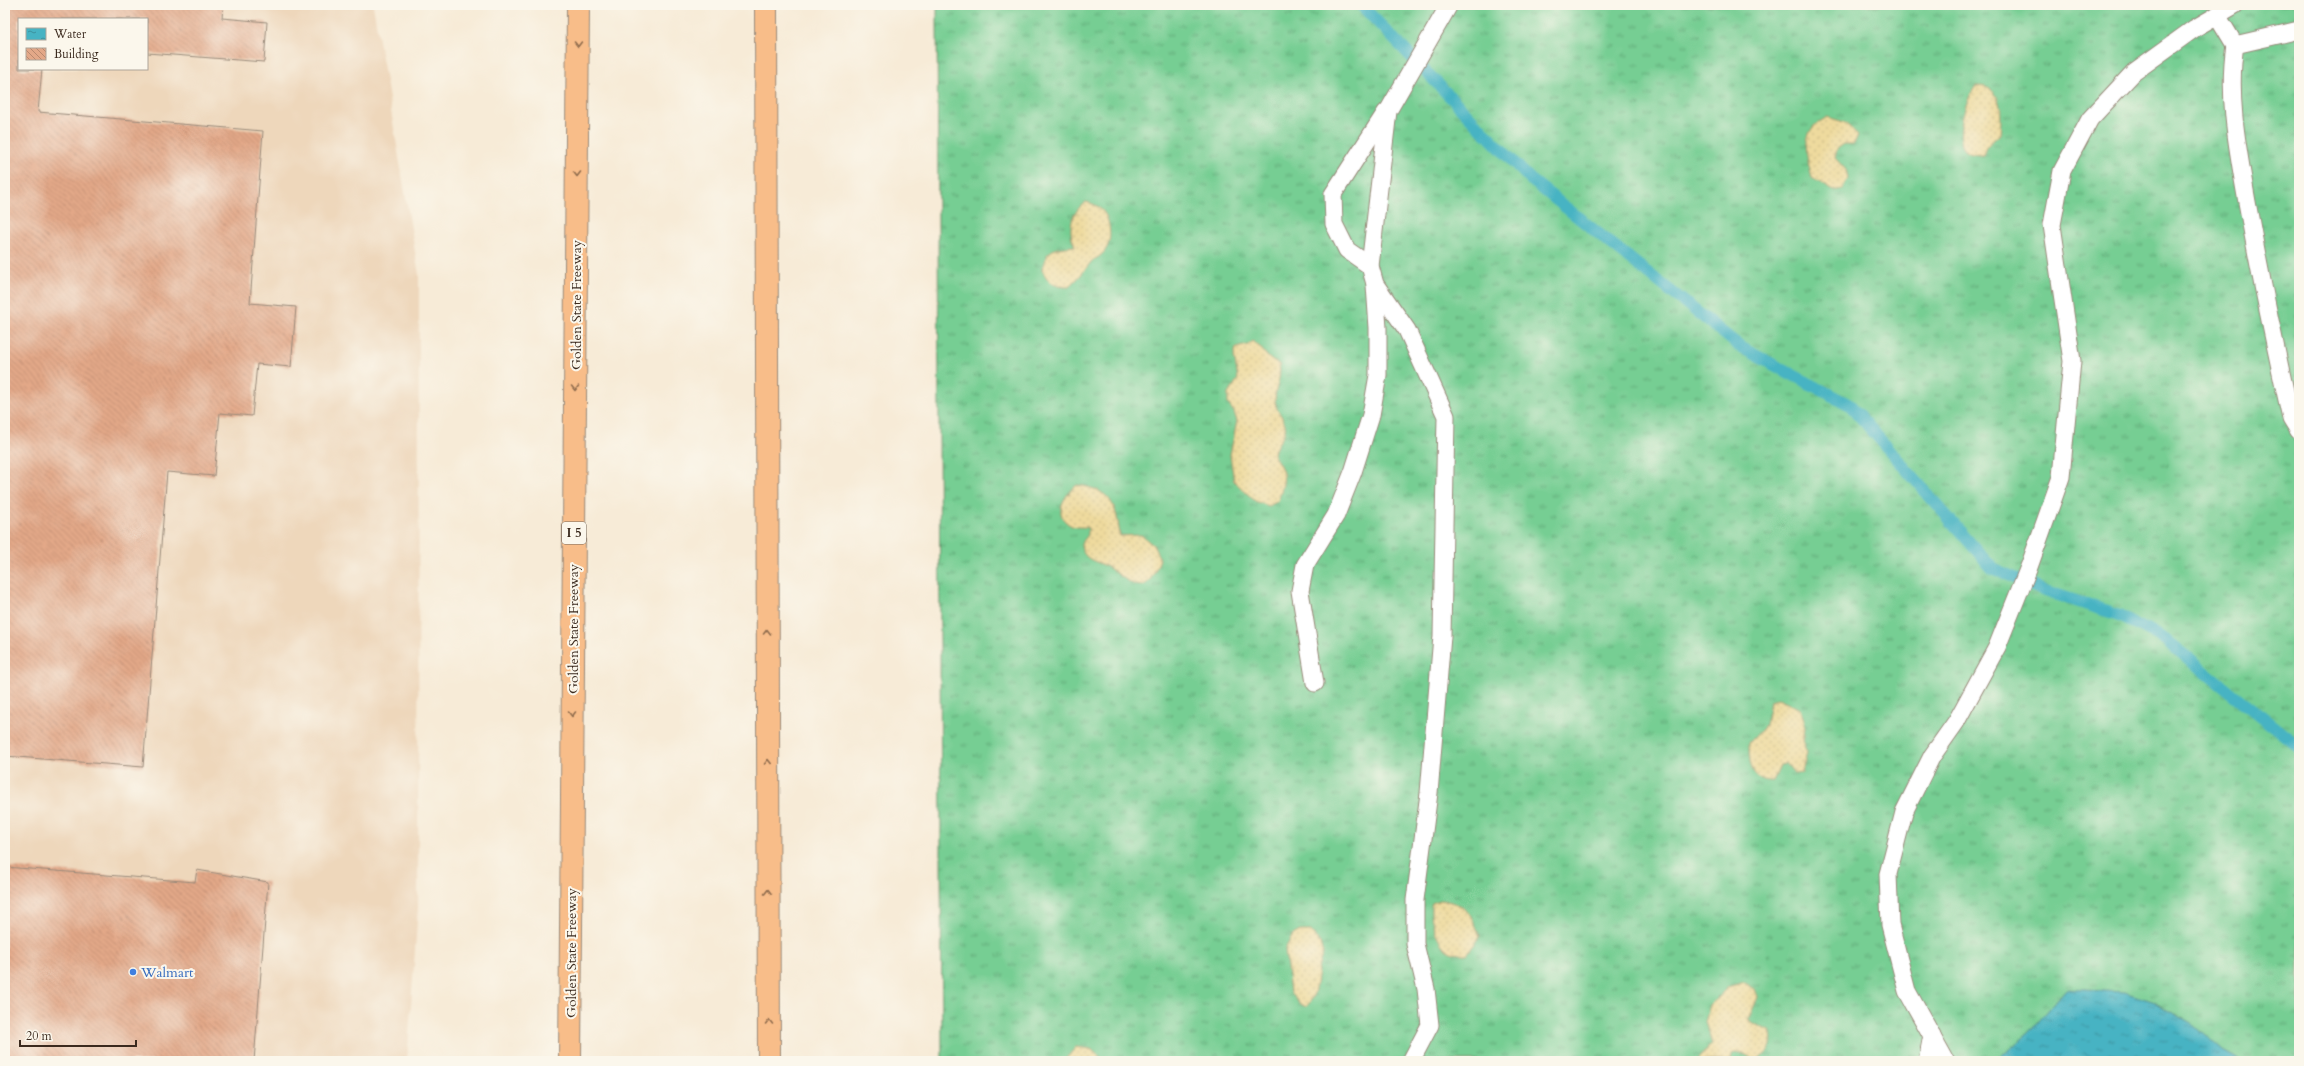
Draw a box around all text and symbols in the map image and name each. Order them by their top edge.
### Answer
legend [18,18,148,70]
text: Water [53,26,87,42]
one-way arrow [574,41,582,47]
text: Building [54,46,99,62]
one-way arrow [573,171,581,177]
street label: Golden State Freeway [567,239,586,370]
one-way arrow [571,385,579,391]
road number: I 5 [562,522,586,544]
street label: Golden State Freeway [564,563,583,694]
one-way arrow [763,629,771,635]
one-way arrow [568,711,576,717]
one-way arrow [764,759,772,765]
street label: Golden State Freeway [562,887,581,1018]
one-way arrow [764,889,772,895]
place label: Walmart [140,963,194,982]
marker: Walmart [128,967,138,977]
one-way arrow [765,1019,773,1025]
scale bar [20,1022,136,1048]
text: 20 m [26,1028,53,1044]

